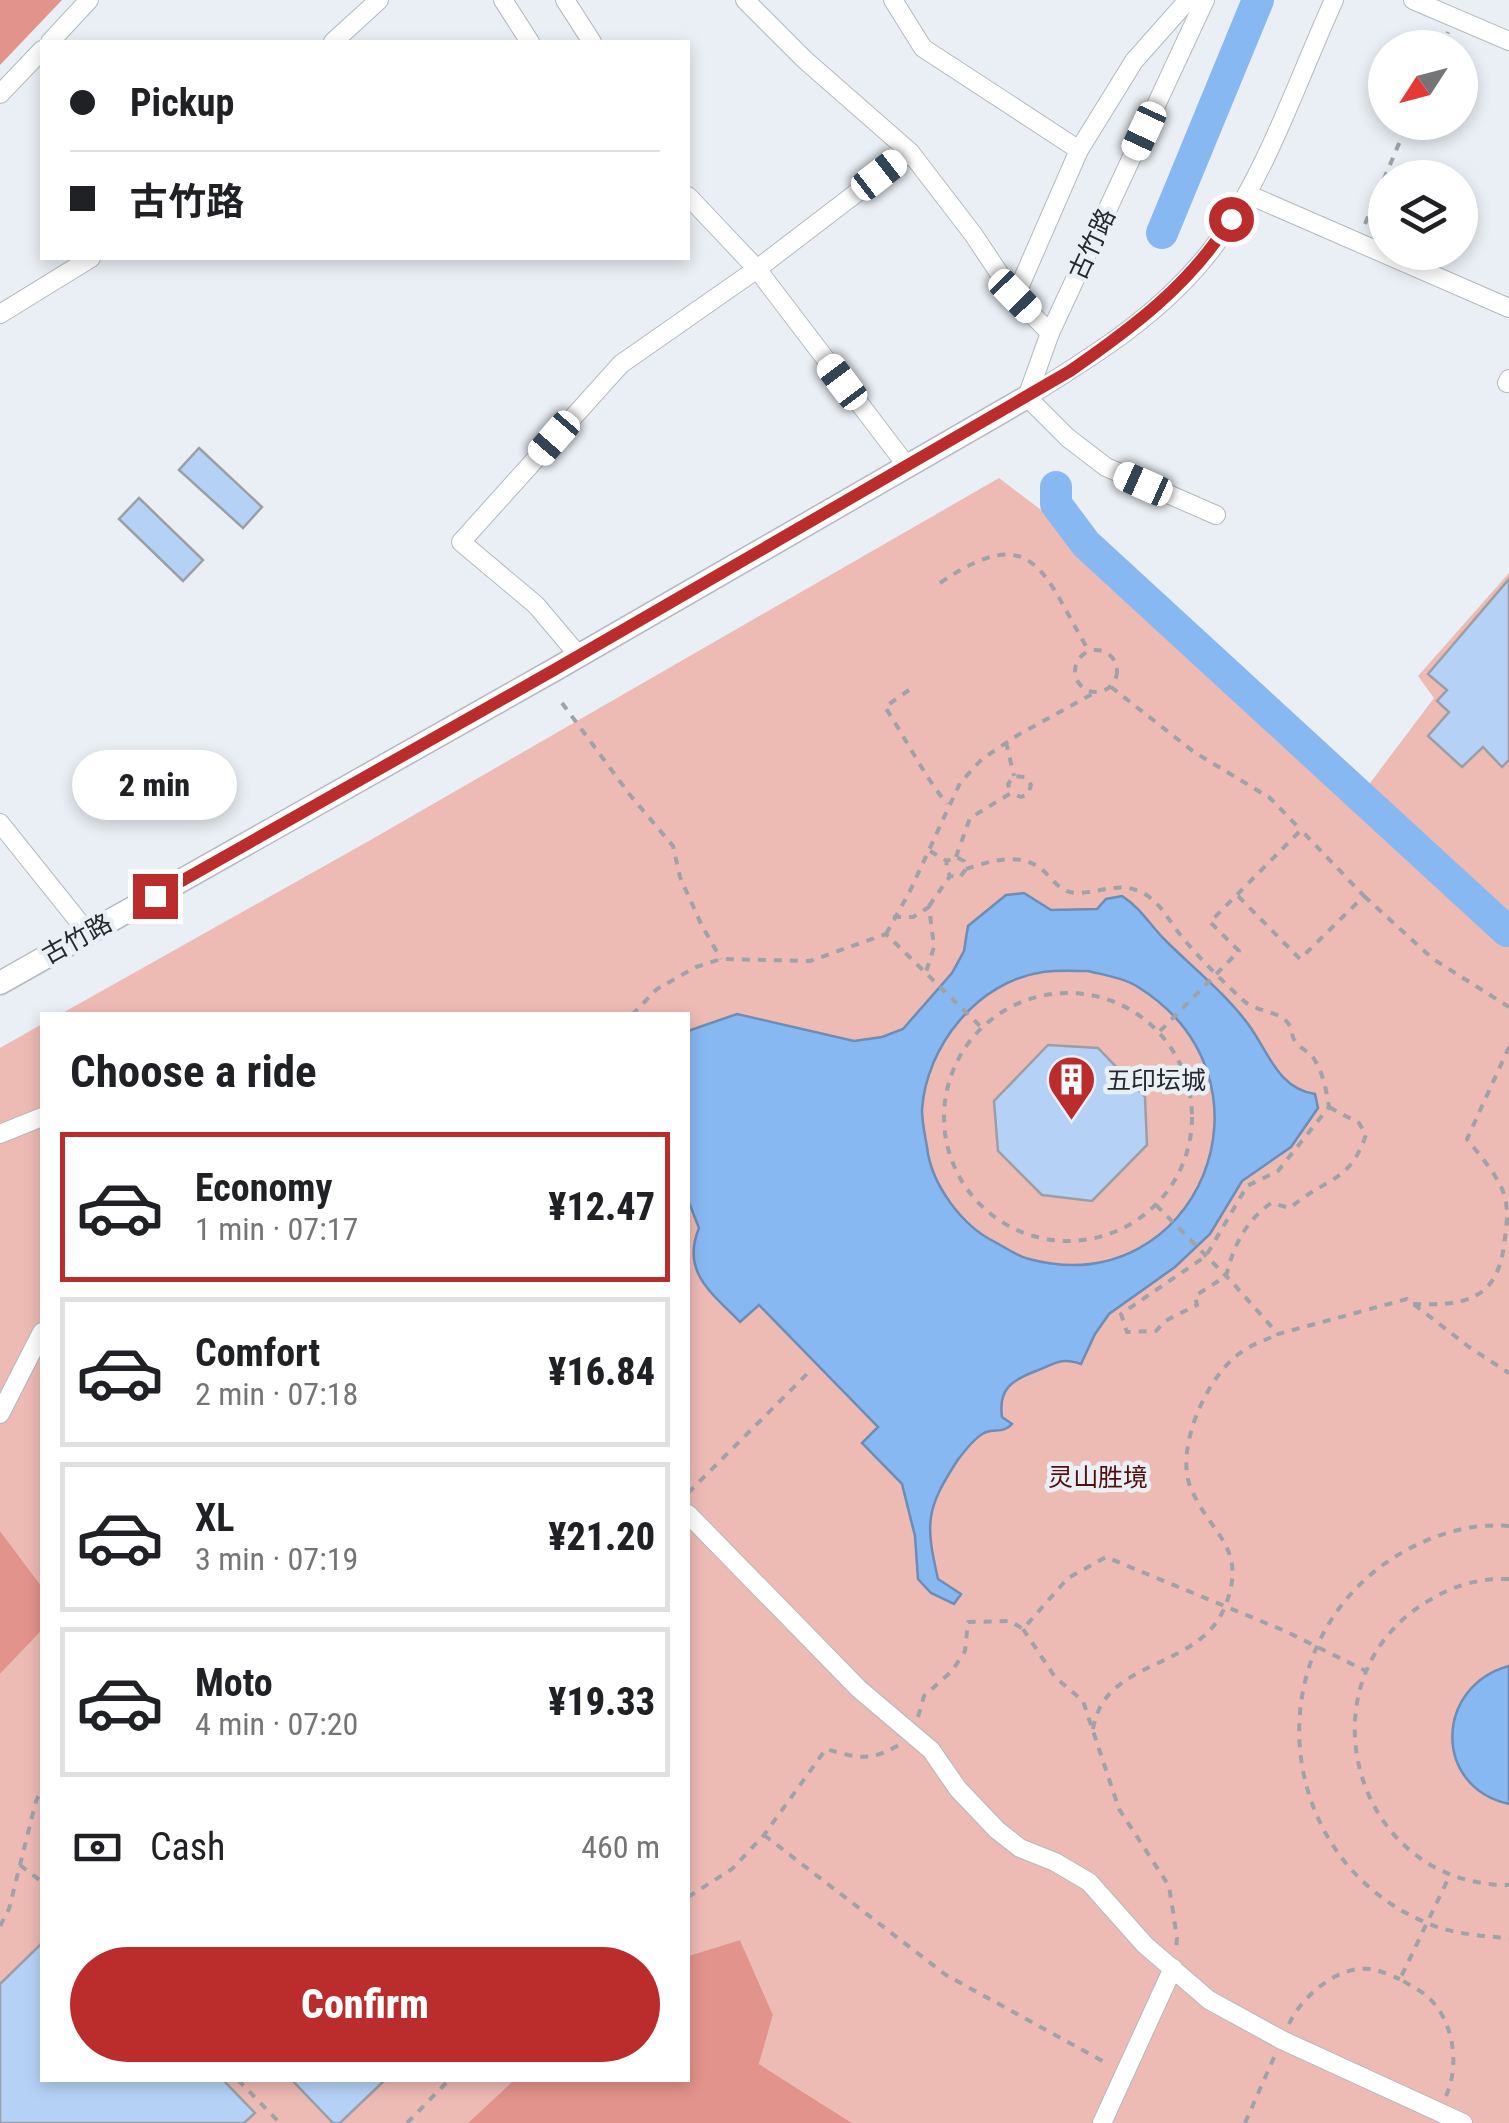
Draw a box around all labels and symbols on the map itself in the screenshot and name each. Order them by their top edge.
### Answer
north arrow [1368,30,1478,140]
car [1118,97,1170,165]
car [846,145,912,205]
route start [1209,197,1254,242]
street label: 古竹路 [1063,204,1121,284]
car [983,264,1047,328]
car [812,349,872,415]
car [523,406,585,470]
car [1109,458,1177,510]
callout: 2 min [72,751,238,821]
route end [133,874,178,919]
street label: 古竹路 [37,908,117,970]
building icon: 五印坛城 [1045,1054,1097,1122]
place label: 五印坛城 [1106,1066,1206,1095]
park label: 灵山胜境 [1048,1463,1148,1492]

